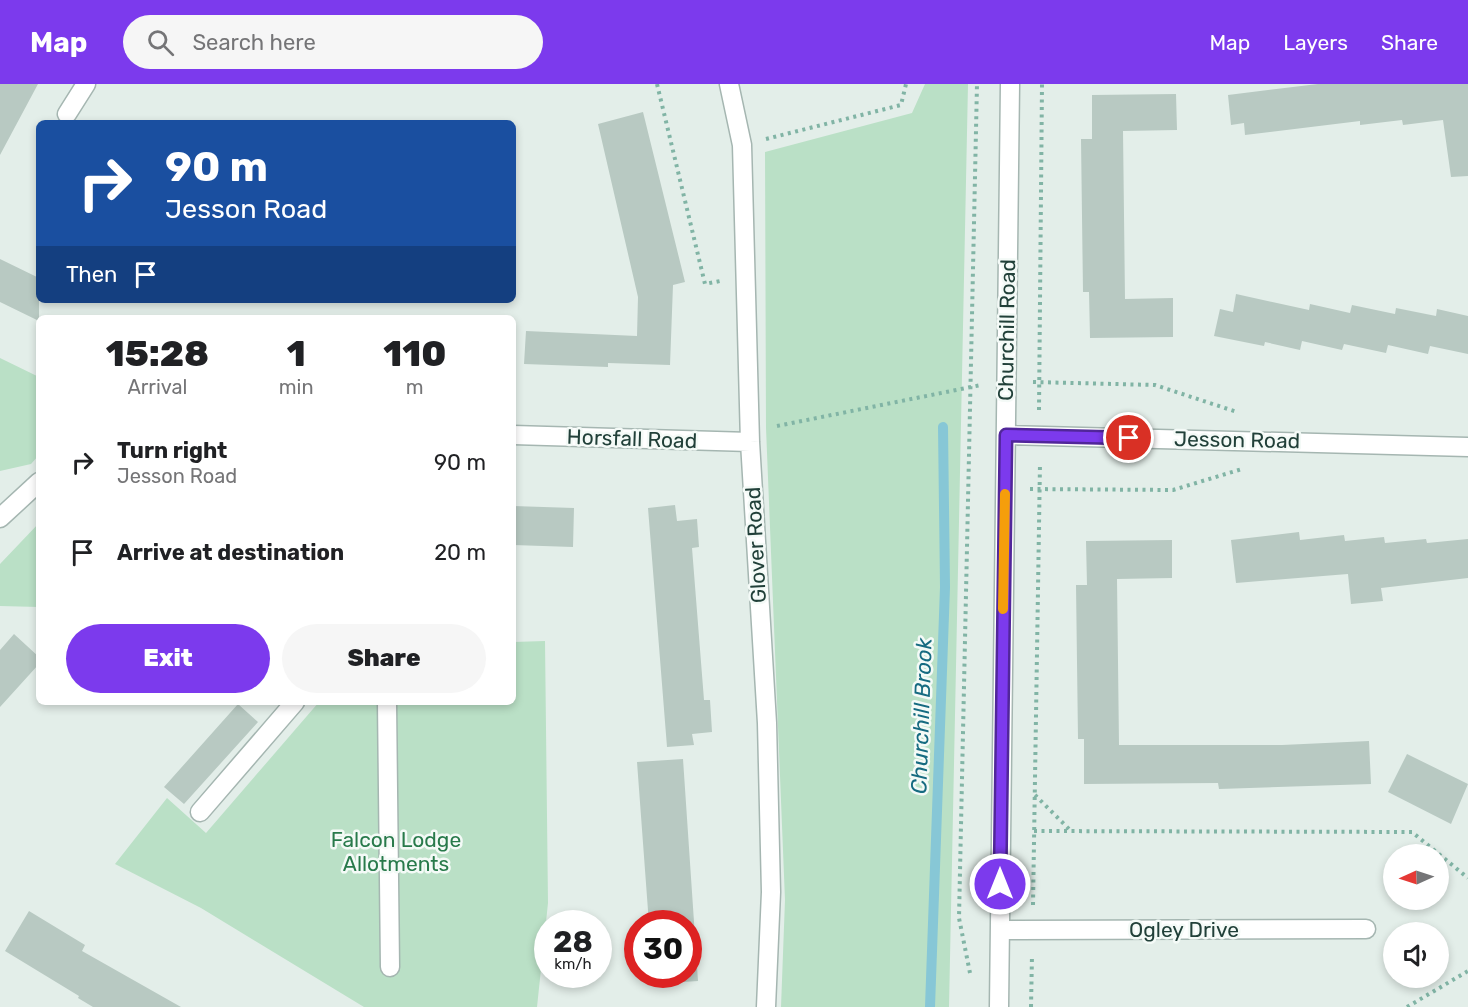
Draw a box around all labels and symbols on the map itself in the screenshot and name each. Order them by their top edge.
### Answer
street label: Churchill Road [993,259,1020,401]
pin [1103,412,1154,463]
street label: Horsfall Road [566,424,698,453]
street label: Jesson Road [1174,426,1300,453]
street label: Glover Road [740,486,771,604]
water label: Churchill Brook [905,637,938,795]
park label: Falcon Lodge Allotments [331,827,461,876]
north arrow [1383,844,1449,910]
position arrow [968,852,1032,916]
speed limit sign: 30 [624,910,702,988]
street label: Ogley Drive [1129,917,1239,942]

